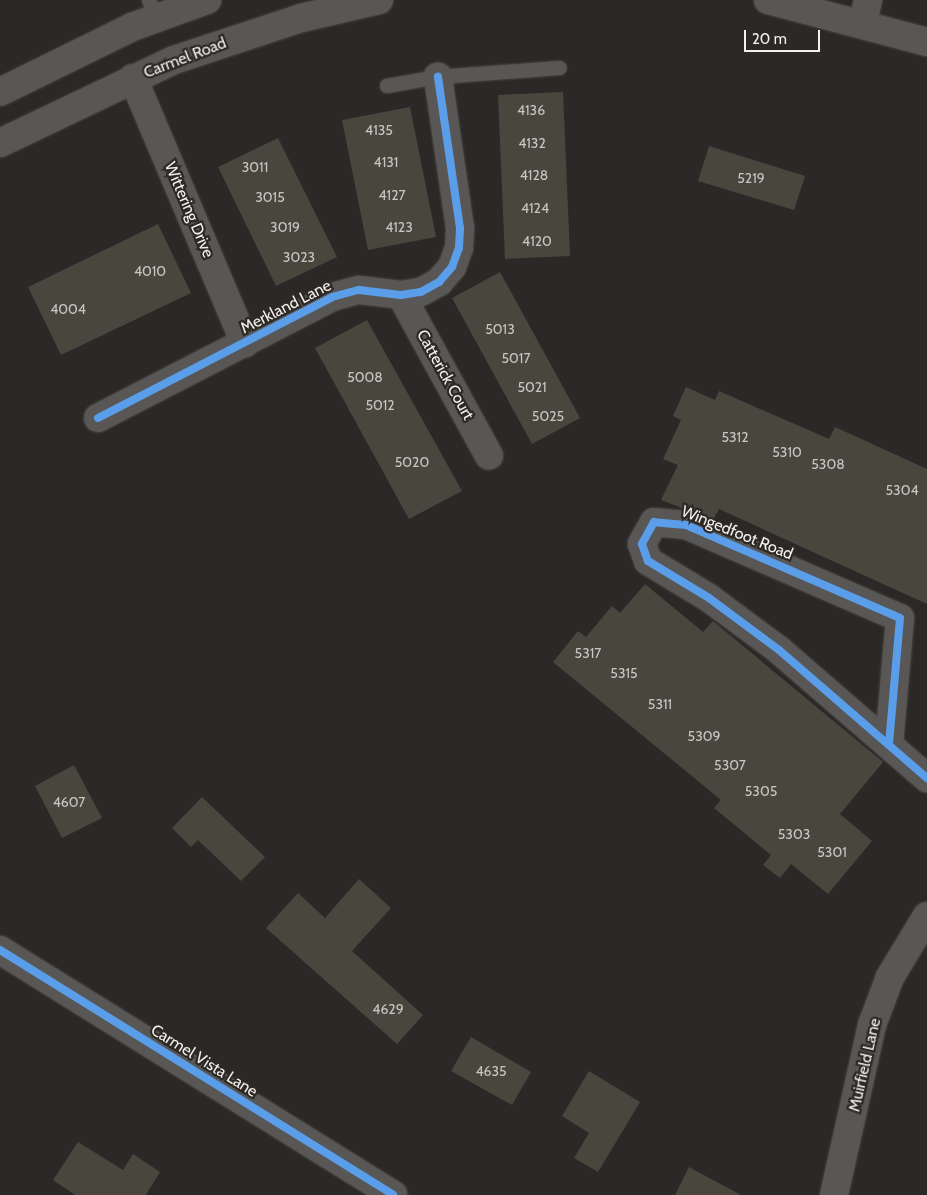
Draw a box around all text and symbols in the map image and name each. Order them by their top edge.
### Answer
scale bar [747,20,823,52]
text: 20 m [752,30,787,48]
street label: Carmel Road [141,33,229,83]
house number: 4136 [517,102,545,118]
house number: 4135 [365,122,393,138]
house number: 4132 [518,135,546,151]
house number: 4131 [374,154,398,170]
street label: Wittering Drive [160,159,218,261]
house number: 3011 [242,159,268,175]
house number: 4128 [520,167,548,183]
house number: 5219 [737,170,765,186]
house number: 4127 [378,187,406,203]
house number: 3015 [255,189,285,205]
house number: 4124 [521,200,549,216]
house number: 3019 [270,219,300,235]
house number: 4123 [385,219,413,235]
house number: 4120 [522,233,552,249]
house number: 3023 [283,249,315,265]
house number: 4010 [134,263,166,279]
street label: Merkland Lane [238,276,334,338]
house number: 4004 [50,301,86,317]
house number: 5013 [485,321,515,337]
street label: Catterick Court [412,327,478,423]
house number: 5017 [502,350,530,366]
house number: 5008 [347,369,383,385]
house number: 5021 [517,379,547,395]
house number: 5012 [365,397,395,413]
house number: 5025 [532,408,564,424]
house number: 5312 [721,429,749,445]
house number: 5310 [772,444,802,460]
house number: 5020 [395,454,429,470]
house number: 5308 [811,456,845,472]
house number: 5304 [885,482,919,498]
street label: Wingedfoot Road [678,502,796,564]
house number: 5317 [575,645,601,661]
house number: 5315 [610,665,638,681]
house number: 5311 [648,696,672,712]
house number: 5309 [688,728,720,744]
house number: 5307 [714,757,746,773]
house number: 5305 [745,783,777,799]
house number: 4607 [53,794,85,810]
house number: 5303 [778,826,810,842]
house number: 5301 [817,844,847,860]
house number: 4629 [372,1001,404,1017]
street label: Muirfield Lane [845,1016,885,1114]
street label: Carmel Vista Lane [147,1020,261,1102]
house number: 4635 [475,1063,507,1079]

